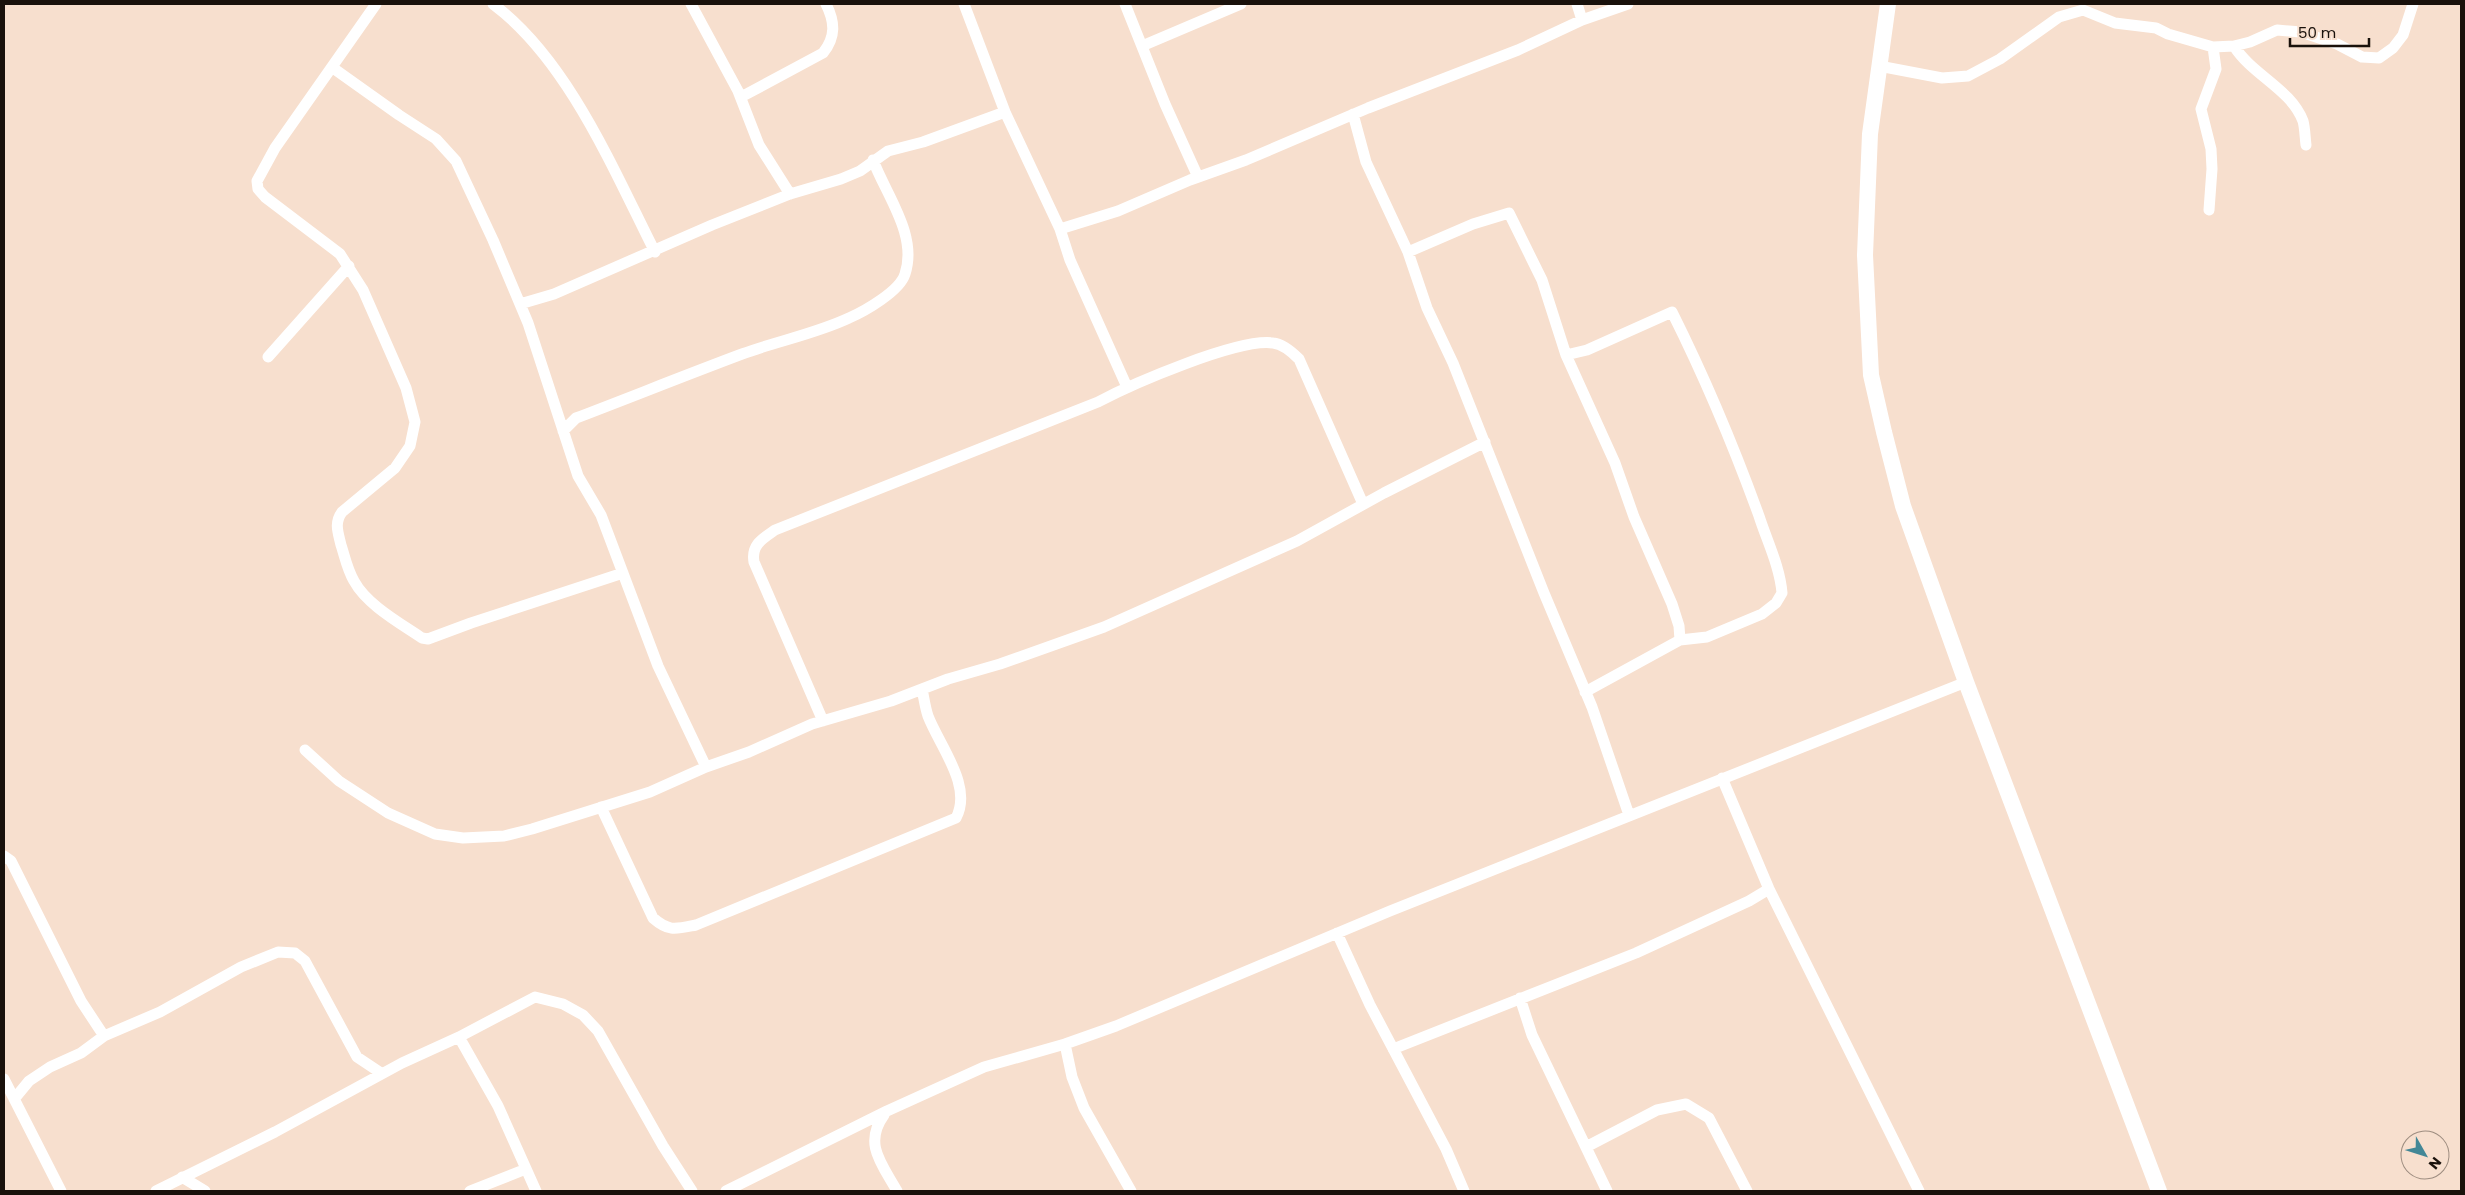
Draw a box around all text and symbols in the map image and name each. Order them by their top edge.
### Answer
scale bar [2290,15,2369,47]
text: 50 m [2298,22,2336,43]
north arrow [2400,1130,2450,1180]
text: N [2424,1153,2446,1174]

